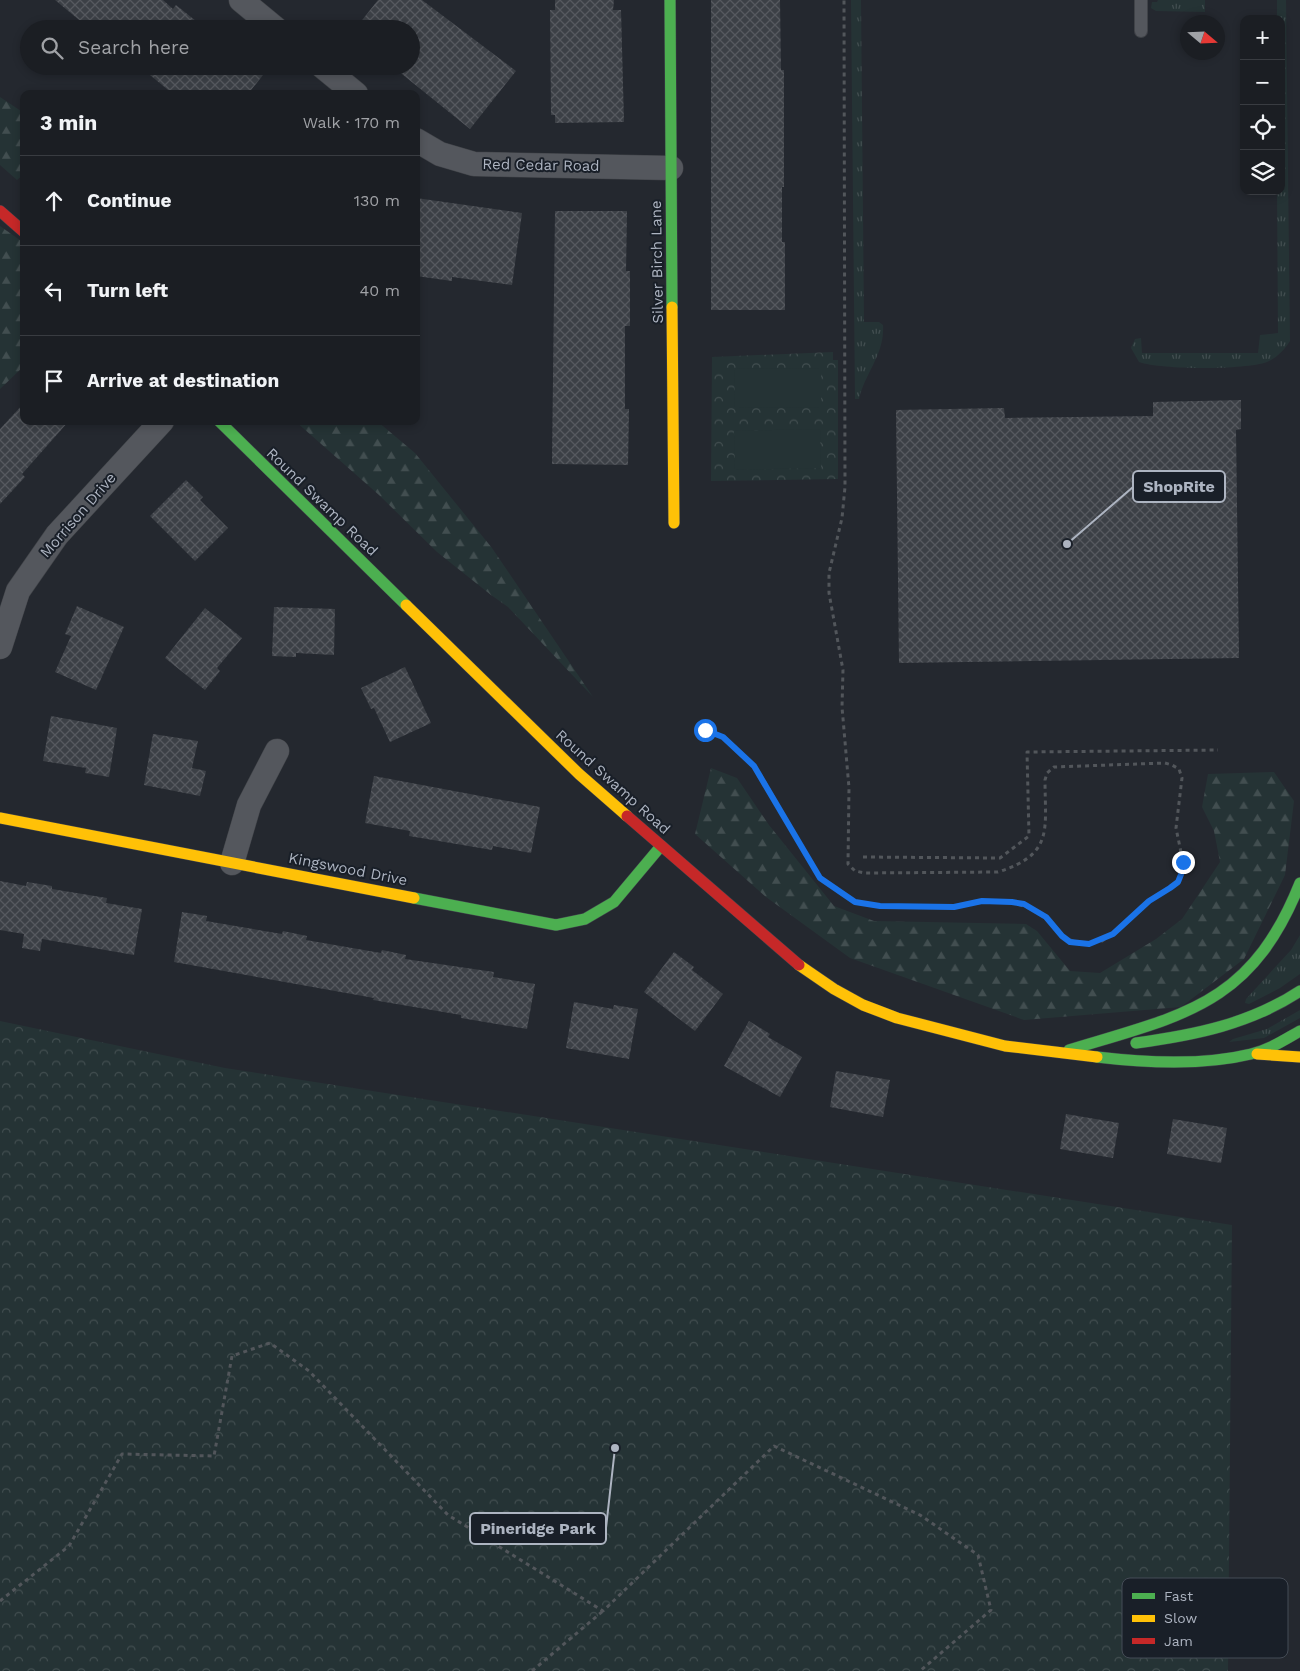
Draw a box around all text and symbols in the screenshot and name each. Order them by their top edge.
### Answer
north arrow [1180,15,1225,60]
map controls [1240,15,1285,195]
button: + [1240,15,1285,60]
search box [20,20,420,75]
icon: search [38,34,66,62]
text: Search here [78,36,189,59]
button: − [1240,60,1285,105]
button: locate [1240,105,1285,150]
text: 3 min [40,110,97,135]
text: Walk · 170 m [303,113,400,132]
button: layers [1240,150,1285,195]
street label: Red Cedar Road [482,155,600,175]
icon: ahead [40,187,68,215]
text: Continue [87,189,171,212]
text: 130 m [354,191,400,210]
street label: Silver Birch Lane [647,200,667,324]
icon: left [40,277,68,305]
text: Turn left [87,279,168,302]
text: 40 m [360,281,400,300]
icon: arrive [40,367,68,395]
text: Arrive at destination [87,369,279,392]
street label: Round Swamp Road [263,444,381,560]
street label: Morrison Drive [36,469,120,561]
callout: ShopRite [1133,471,1225,502]
text: ShopRite [1143,477,1215,496]
route start [694,719,717,742]
street label: Round Swamp Road [552,726,674,838]
street label: Kingswood Drive [287,849,409,889]
route end [1172,851,1195,874]
callout: Pineridge Park [470,1513,606,1544]
text: Pineridge Park [480,1519,596,1538]
legend [1122,1578,1288,1658]
text: Fast [1164,1588,1193,1604]
text: Slow [1164,1610,1197,1626]
text: Jam [1164,1633,1193,1649]

